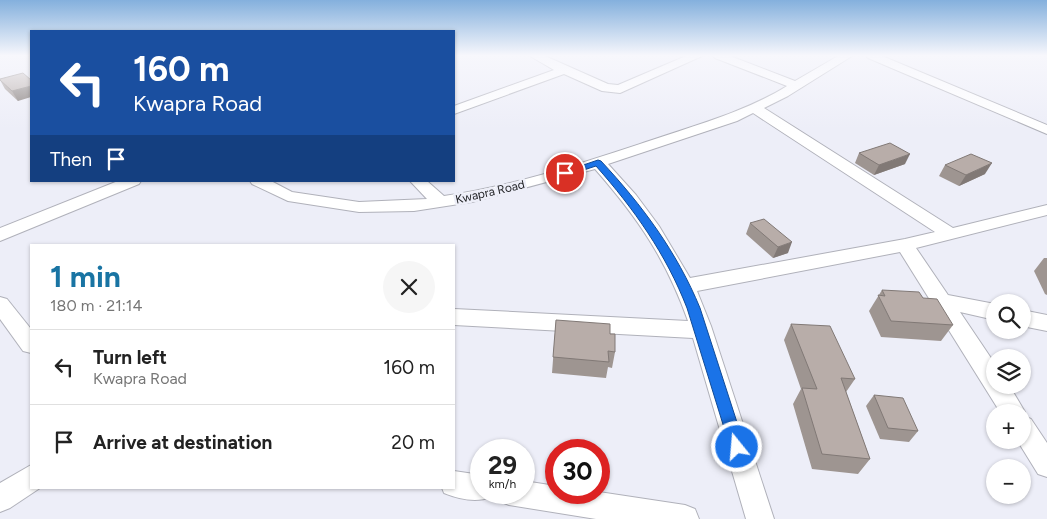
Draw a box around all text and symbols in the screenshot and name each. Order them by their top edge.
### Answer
text: 160 m [133,48,230,90]
icon: left [50,50,115,115]
text: Kwapra Road [133,90,262,117]
icon: arrive [102,145,130,173]
text: Then [50,148,92,171]
pin [544,152,586,194]
icon: arrive [551,159,579,187]
street label: Kwapra Road [454,177,526,207]
text: 1 min [50,258,121,295]
button: close [383,261,435,313]
map controls [986,294,1031,504]
button: search [986,294,1031,339]
text: 180 m · 21:14 [50,296,142,315]
text: Turn left [93,346,167,369]
button: layers [986,349,1031,394]
icon: left [50,353,78,381]
text: 160 m [383,356,435,379]
text: Kwapra Road [93,369,187,388]
button: + [986,404,1031,449]
position arrow [710,420,762,472]
icon: arrive [50,428,78,456]
text: Arrive at destination [93,431,272,454]
text: 20 m [391,431,435,454]
speed limit sign: 30 [545,439,610,504]
text: 29 [488,450,517,480]
button: − [986,459,1031,504]
text: km/h [489,477,516,491]

